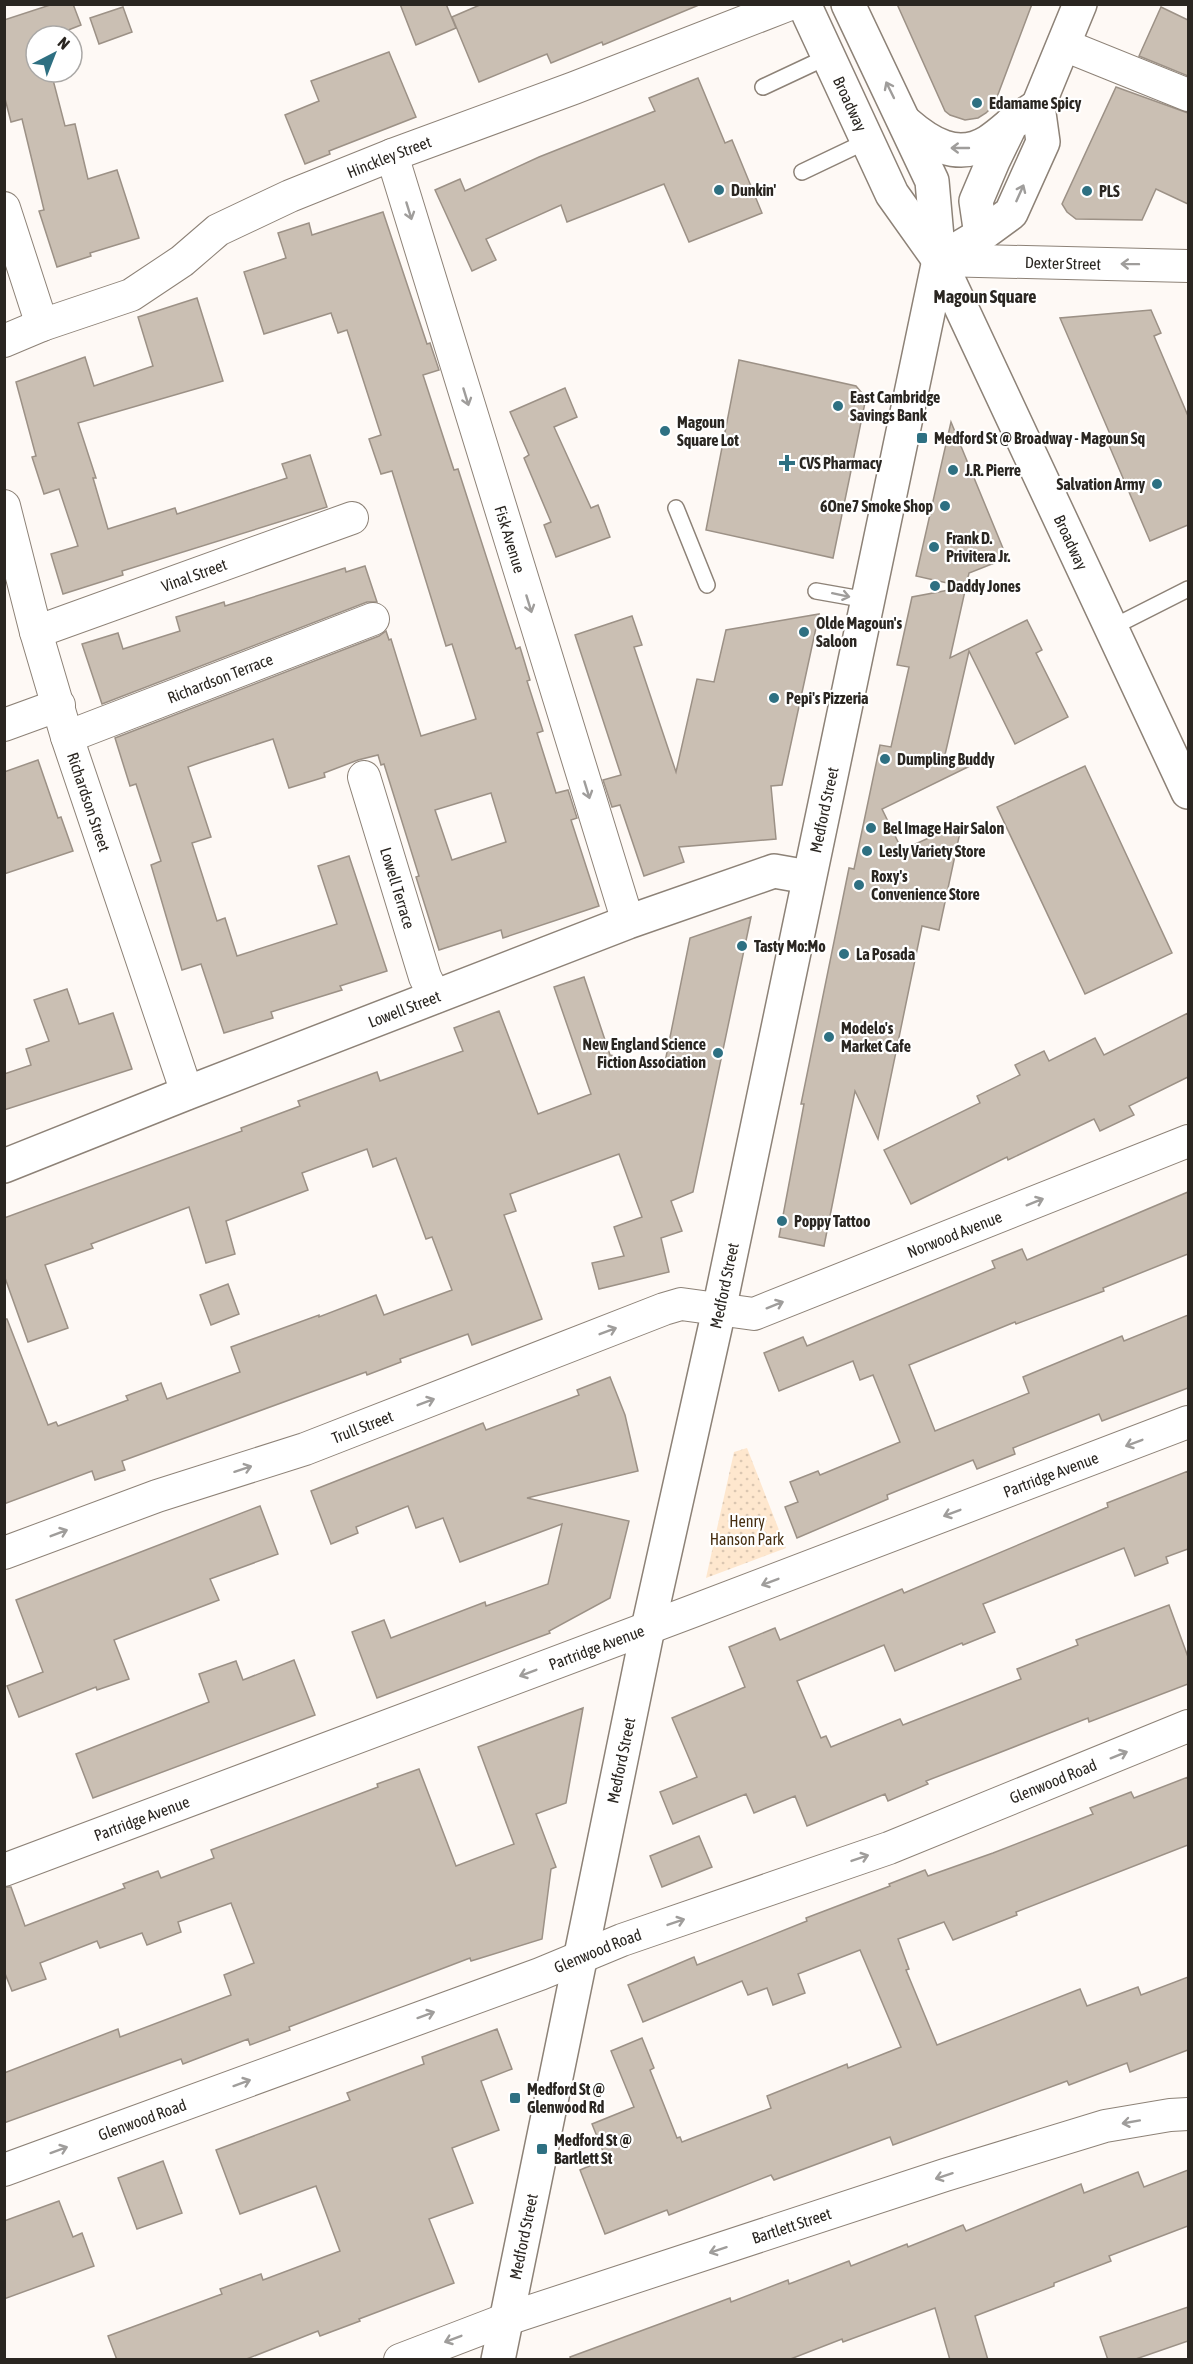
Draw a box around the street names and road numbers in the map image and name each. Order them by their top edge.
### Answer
street label: Broadway [830,74,871,135]
street label: Hinckley Street [344,132,434,181]
street label: Dexter Street [1025,253,1102,273]
street label: Fisk Avenue [491,503,529,575]
street label: Broadway [1051,512,1092,573]
street label: Vinal Street [159,555,230,595]
street label: Richardson Terrace [165,650,275,706]
street label: Richardson Street [64,750,114,854]
street label: Medford Street [806,765,842,854]
street label: Lowell Terrace [377,845,419,931]
street label: Lowell Street [365,986,443,1031]
street label: Norwood Avenue [904,1207,1004,1261]
street label: Medford Street [706,1241,742,1330]
street label: Trull Street [329,1406,396,1447]
street label: Partridge Avenue [1001,1448,1101,1501]
street label: Partridge Avenue [546,1621,647,1673]
street label: Medford Street [603,1716,638,1805]
street label: Glenwood Road [1007,1755,1099,1807]
street label: Partridge Avenue [91,1792,192,1844]
street label: Glenwood Road [551,1925,644,1976]
street label: Glenwood Road [96,2095,189,2144]
street label: Medford Street [506,2192,541,2281]
street label: Bartlett Street [750,2204,834,2247]

